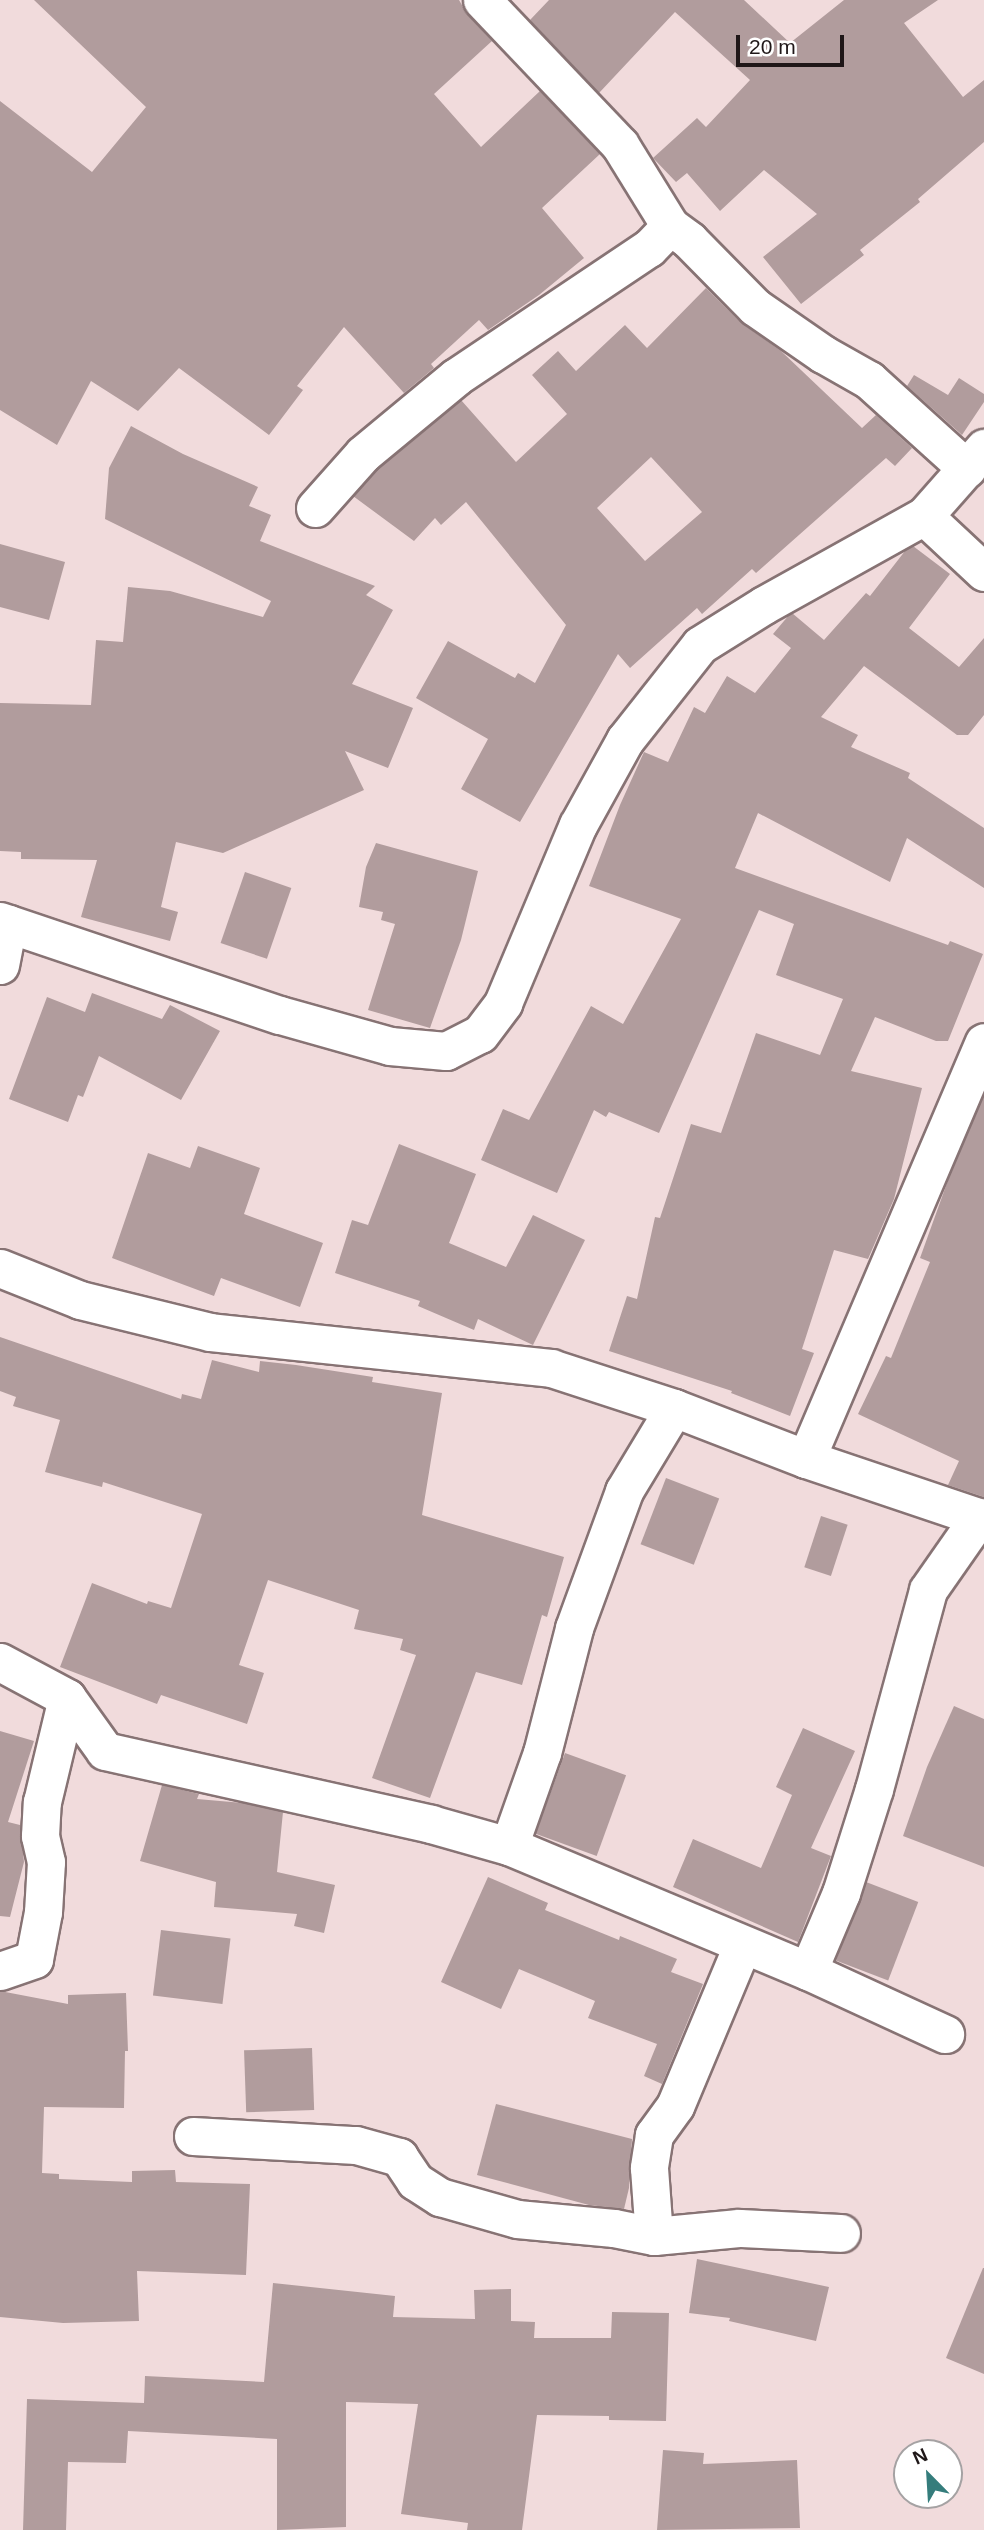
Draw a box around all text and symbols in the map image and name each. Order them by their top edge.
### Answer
scale bar [739,21,848,65]
text: 20 m [749,35,796,58]
north arrow [893,2439,963,2509]
text: N [910,2444,931,2469]

